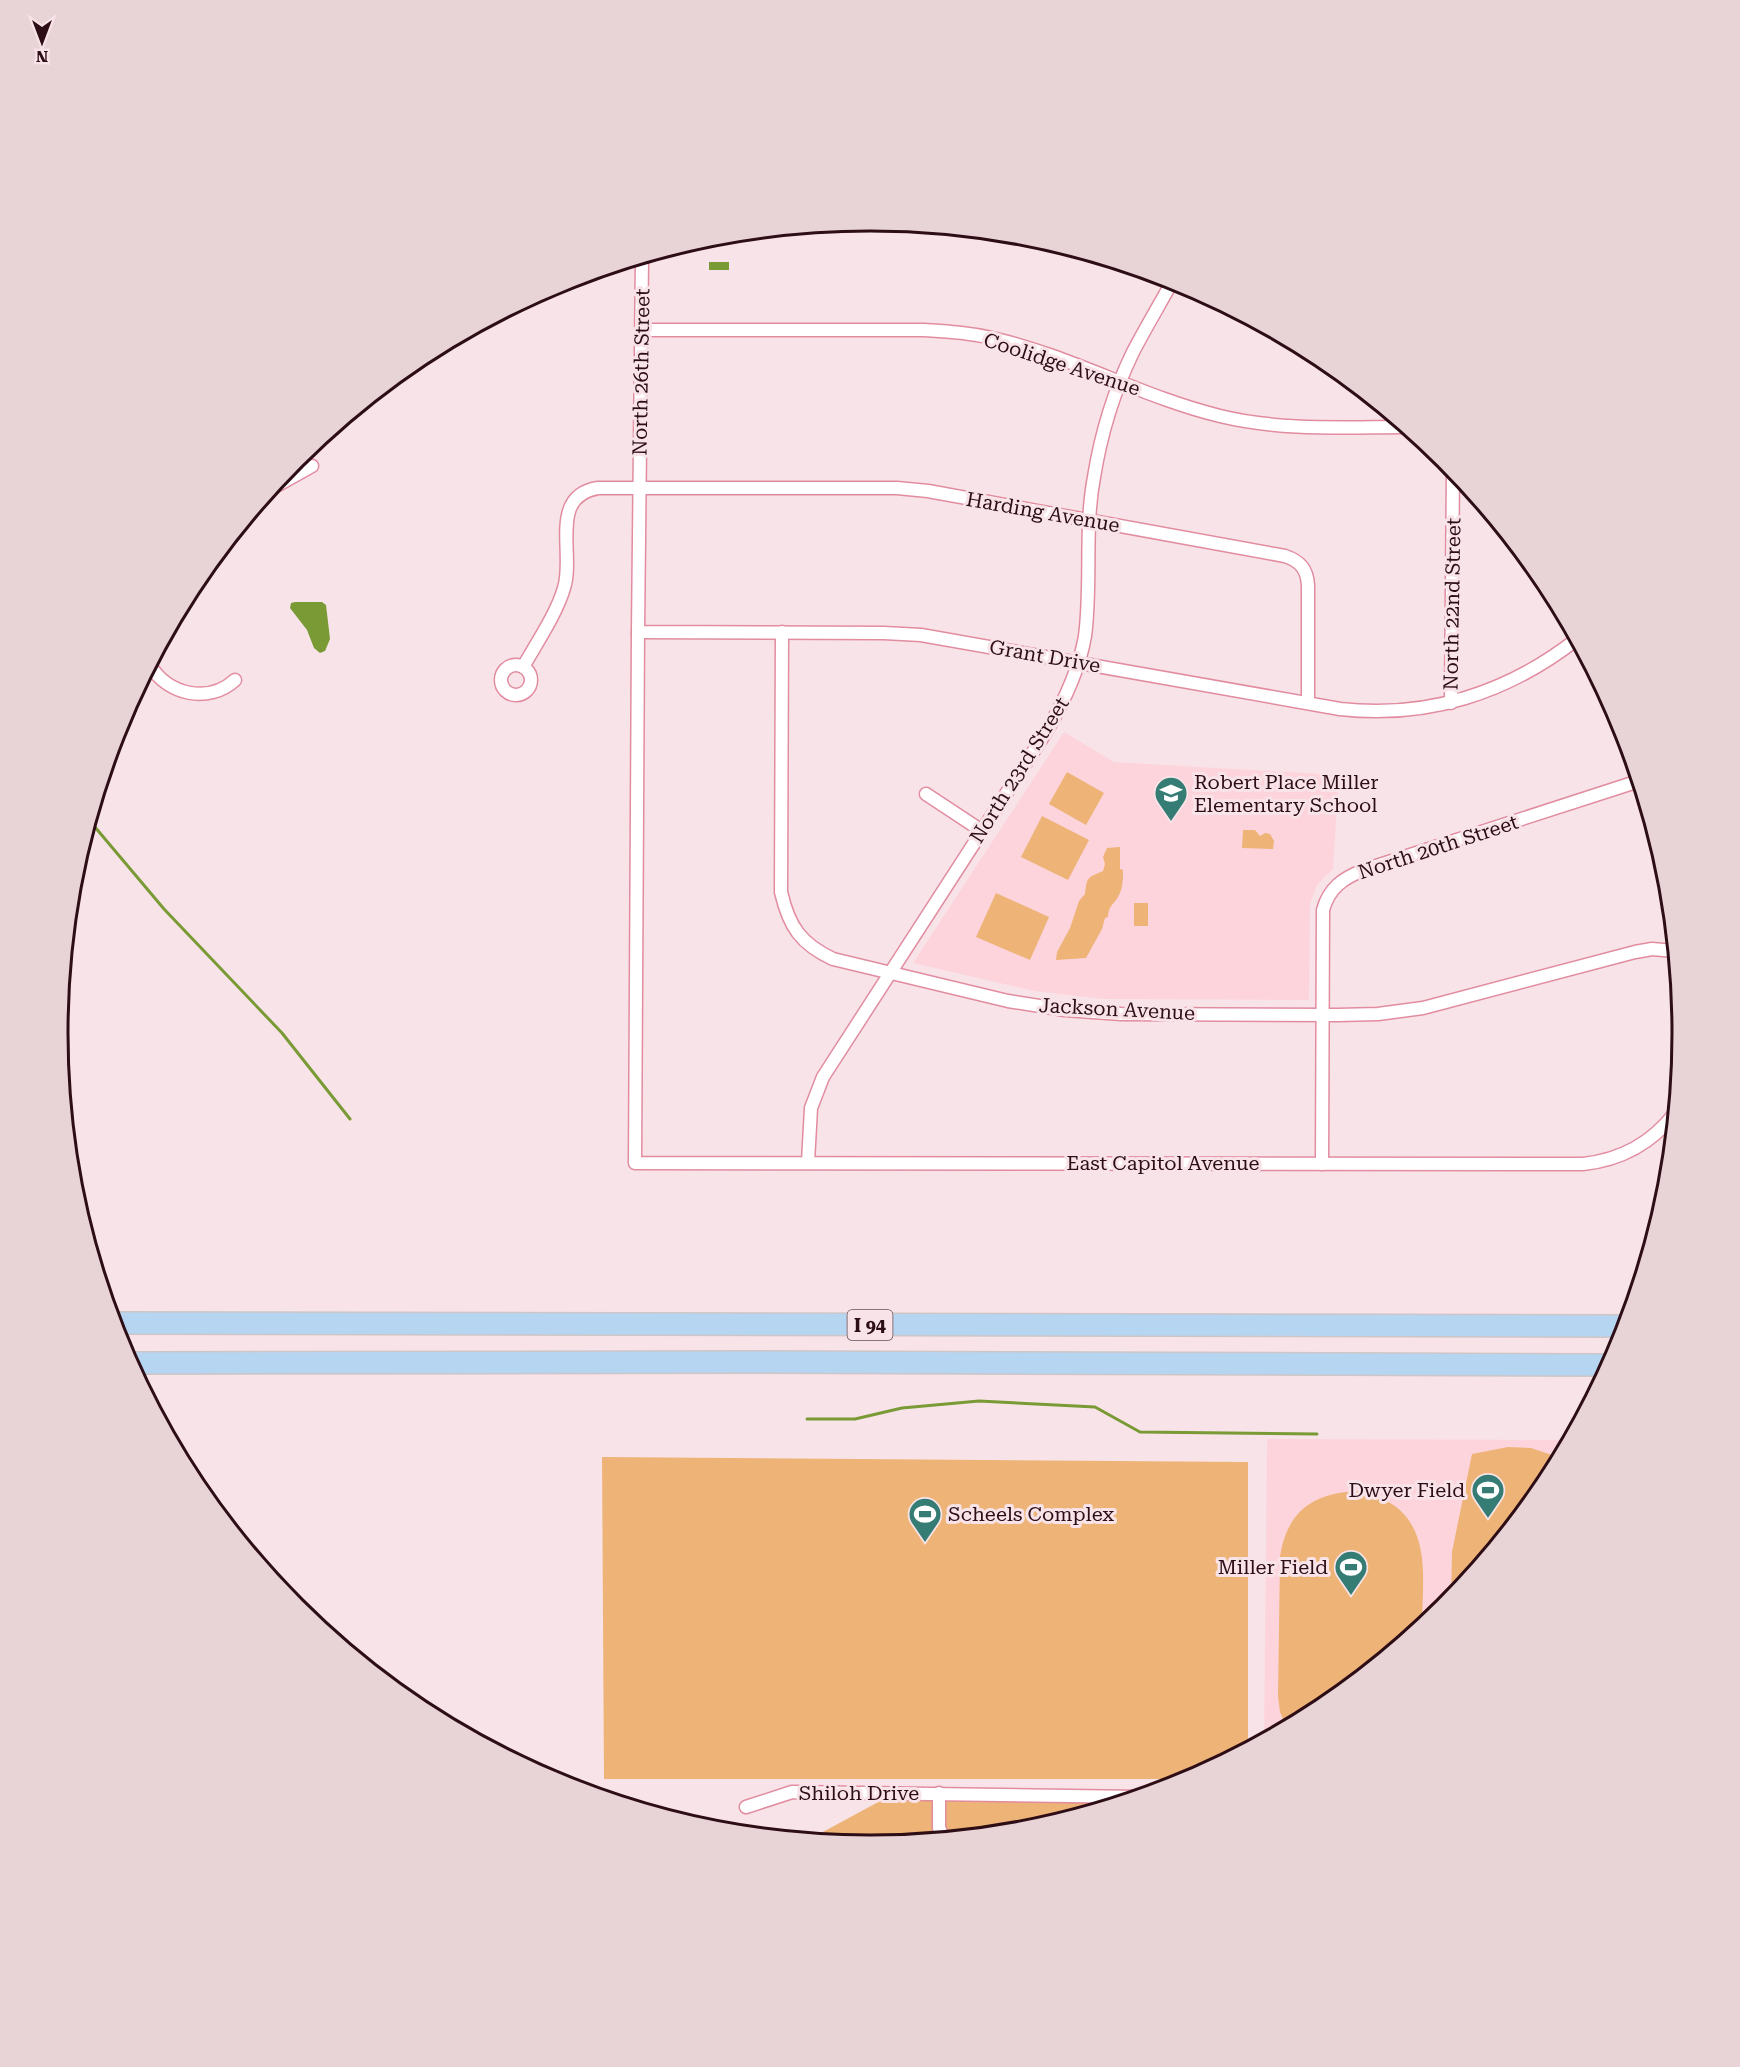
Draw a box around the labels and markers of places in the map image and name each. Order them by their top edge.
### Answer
place label: Robert Place Miller Elementary School [1194,770,1379,817]
school or university icon: Robert Place Miller Elementary School [1153,775,1189,822]
sports icon: Dwyer Field [1470,1472,1506,1519]
place label: Dwyer Field [1349,1478,1465,1502]
sports icon: Scheels Complex [907,1496,943,1543]
place label: Scheels Complex [948,1502,1114,1526]
sports icon: Miller Field [1333,1549,1369,1596]
place label: Miller Field [1218,1555,1328,1579]

